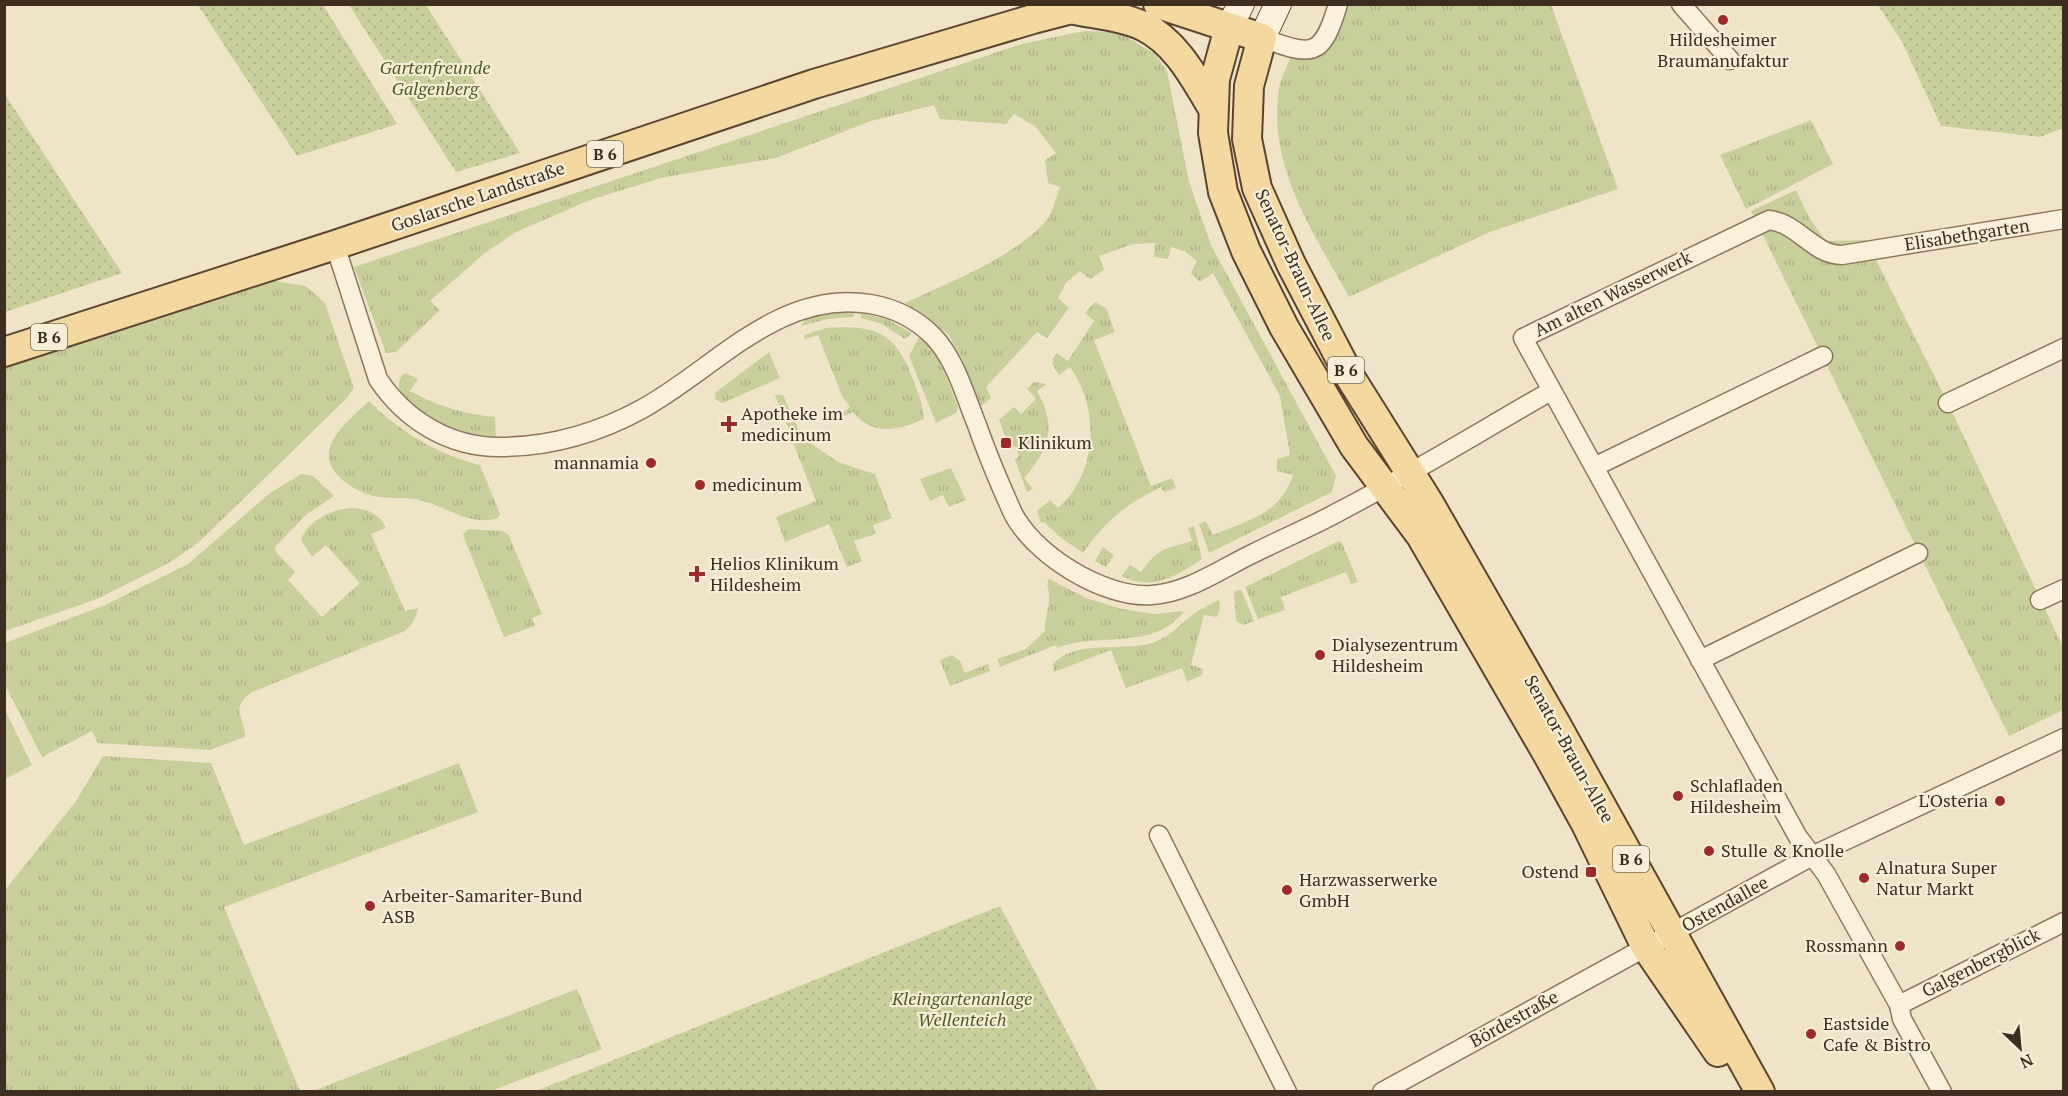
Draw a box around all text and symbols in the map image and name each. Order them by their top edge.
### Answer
marker: Hildesheimer Braumanufaktur [1716,13,1730,27]
place label: Hildesheimer Braumanufaktur [1657,27,1789,72]
park label: Gartenfreunde Galgenberg [380,55,490,100]
road number: B 6 [587,141,623,167]
street label: Goslarsche Landstraße [388,155,568,237]
street label: Senator-Braun-Allee [1250,185,1342,345]
street label: Elisabethgarten [1903,212,2031,256]
street label: Am alten Wasserwerk [1530,244,1696,342]
road number: B 6 [31,324,67,350]
road number: B 6 [1328,357,1364,383]
place label: Apotheke im medicinum [741,401,843,446]
marker: Apotheke im medicinum [722,417,736,431]
place label: Klinikum [1018,430,1092,454]
marker: Klinikum [999,436,1013,450]
place label: mannamia [554,450,639,474]
marker: mannamia [644,456,658,470]
place label: medicinum [712,472,803,496]
marker: medicinum [693,478,707,492]
place label: Helios Klinikum Hildesheim [710,551,839,596]
marker: Helios Klinikum Hildesheim [688,565,706,583]
place label: Dialysezentrum Hildesheim [1332,632,1459,677]
marker: Dialysezentrum Hildesheim [1313,648,1327,662]
street label: Senator-Braun-Allee [1519,670,1620,827]
place label: Schlafladen Hildesheim [1690,773,1783,818]
place label: L'Osteria [1918,788,1988,812]
marker: Schlafladen Hildesheim [1671,789,1685,803]
marker: L'Osteria [1993,794,2007,808]
place label: Stulle & Knolle [1721,838,1844,862]
marker: Stulle & Knolle [1702,844,1716,858]
road number: B 6 [1613,846,1649,872]
place label: Alnatura Super Natur Markt [1876,855,1997,900]
place label: Ostend [1521,859,1579,883]
marker: Ostend [1584,865,1598,879]
place label: Harzwasserwerke GmbH [1299,867,1438,912]
street label: Ostendallee [1677,869,1772,937]
marker: Alnatura Super Natur Markt [1857,871,1871,885]
place label: Arbeiter-Samariter-Bund ASB [382,883,582,928]
marker: Harzwasserwerke GmbH [1280,883,1294,897]
marker: Arbeiter-Samariter-Bund ASB [363,899,377,913]
street label: Galgenbergblick [1917,922,2044,1002]
place label: Rossmann [1805,933,1888,957]
marker: Rossmann [1893,939,1907,953]
street label: Bördestraße [1465,984,1562,1052]
park label: Kleingartenanlage Wellenteich [891,986,1032,1031]
place label: Eastside Cafe & Bistro [1823,1011,1931,1056]
north arrow [1990,1018,2050,1078]
marker: Eastside Cafe & Bistro [1804,1027,1818,1041]
text: N [2016,1049,2037,1074]

